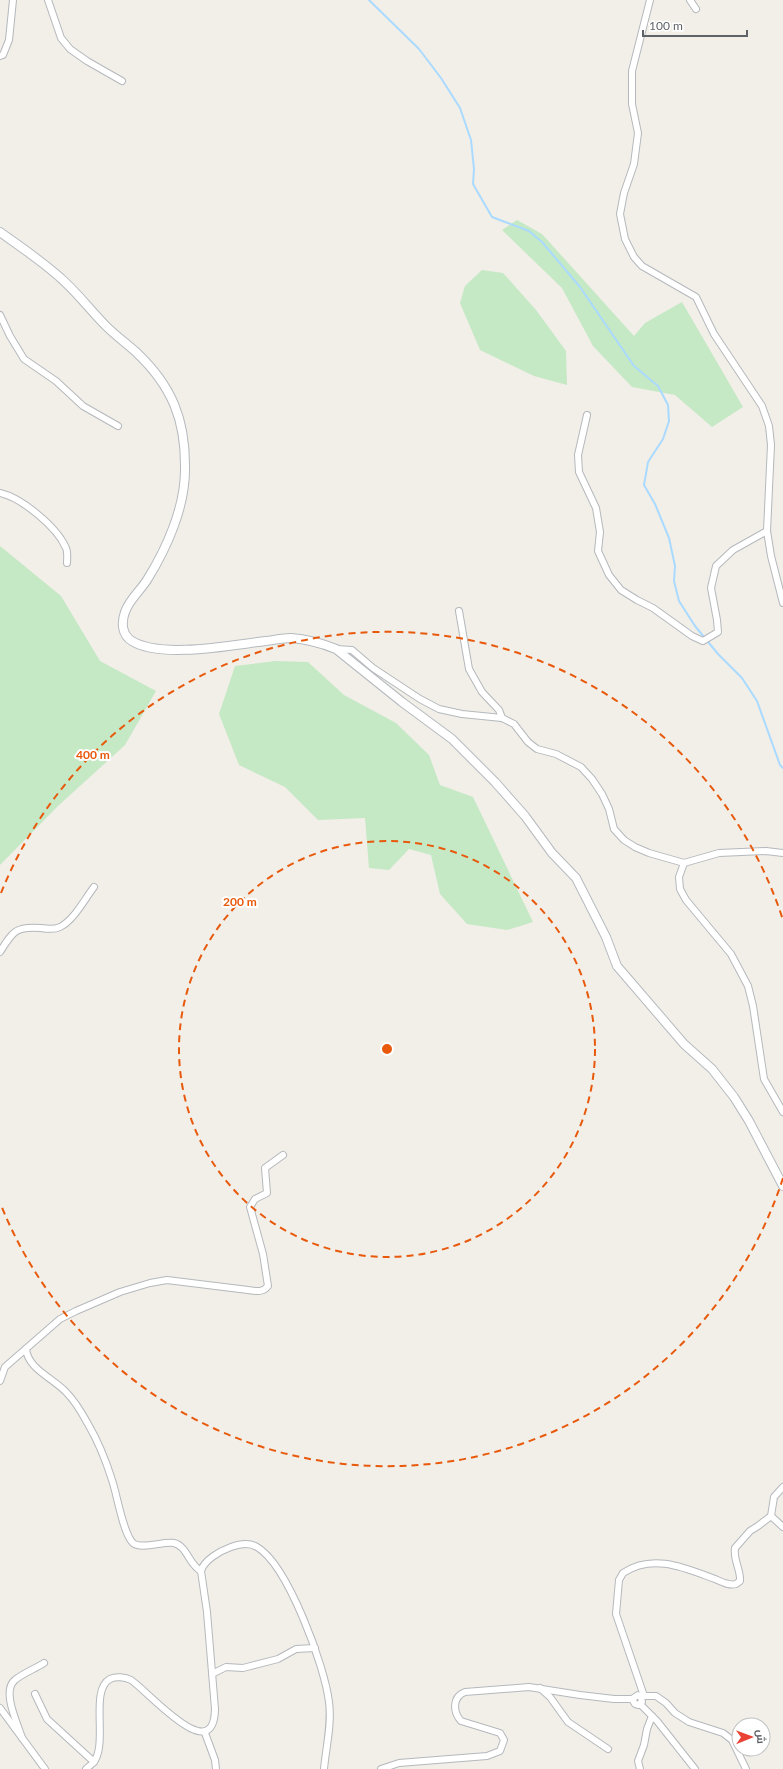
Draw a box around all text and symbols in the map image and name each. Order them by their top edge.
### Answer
scale bar [643,12,747,38]
text: 100 m [649,18,683,33]
text: 400 m [76,747,110,762]
text: 200 m [223,894,257,909]
centre of rings [380,1042,394,1056]
north arrow [731,1717,771,1757]
text: ش [754,1730,768,1744]

